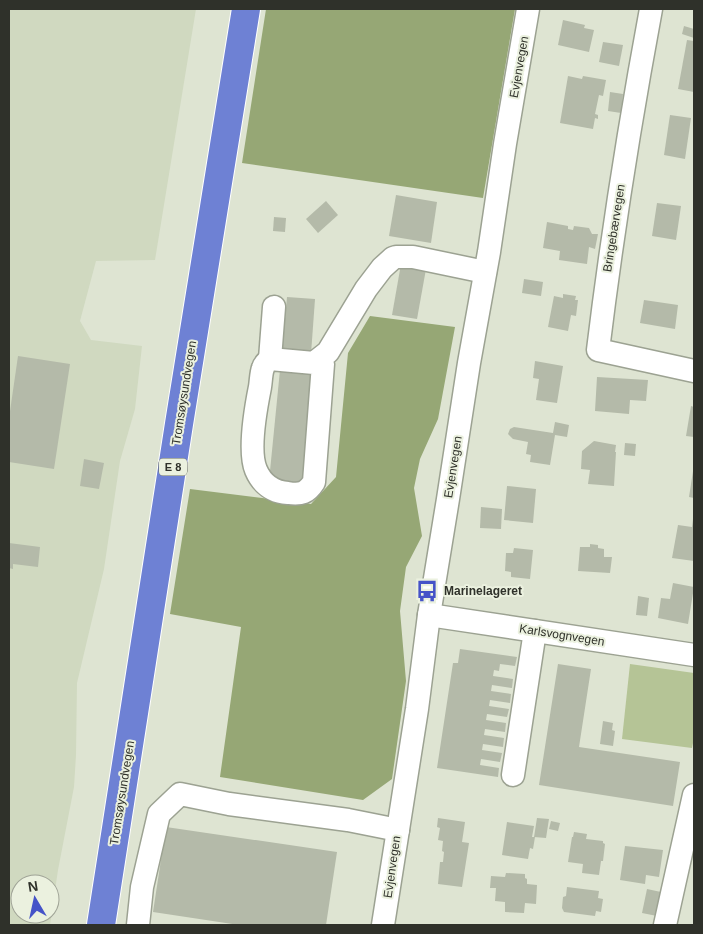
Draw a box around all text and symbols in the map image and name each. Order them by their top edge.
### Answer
street label: Evjenvegen [507,35,531,99]
street label: Bringebærvegen [600,183,628,273]
street label: Tromsøysundvegen [169,340,199,446]
street label: Evjenvegen [441,435,465,499]
road number: E 8 [159,458,187,476]
bus stop icon: Marinelageret [414,578,440,604]
place label: Marinelageret [444,584,522,598]
street label: Karlsvognvegen [518,621,606,649]
street label: Tromsøysundvegen [107,740,137,846]
street label: Evjenvegen [381,835,403,899]
north arrow [10,874,60,924]
text: N [27,877,39,895]

